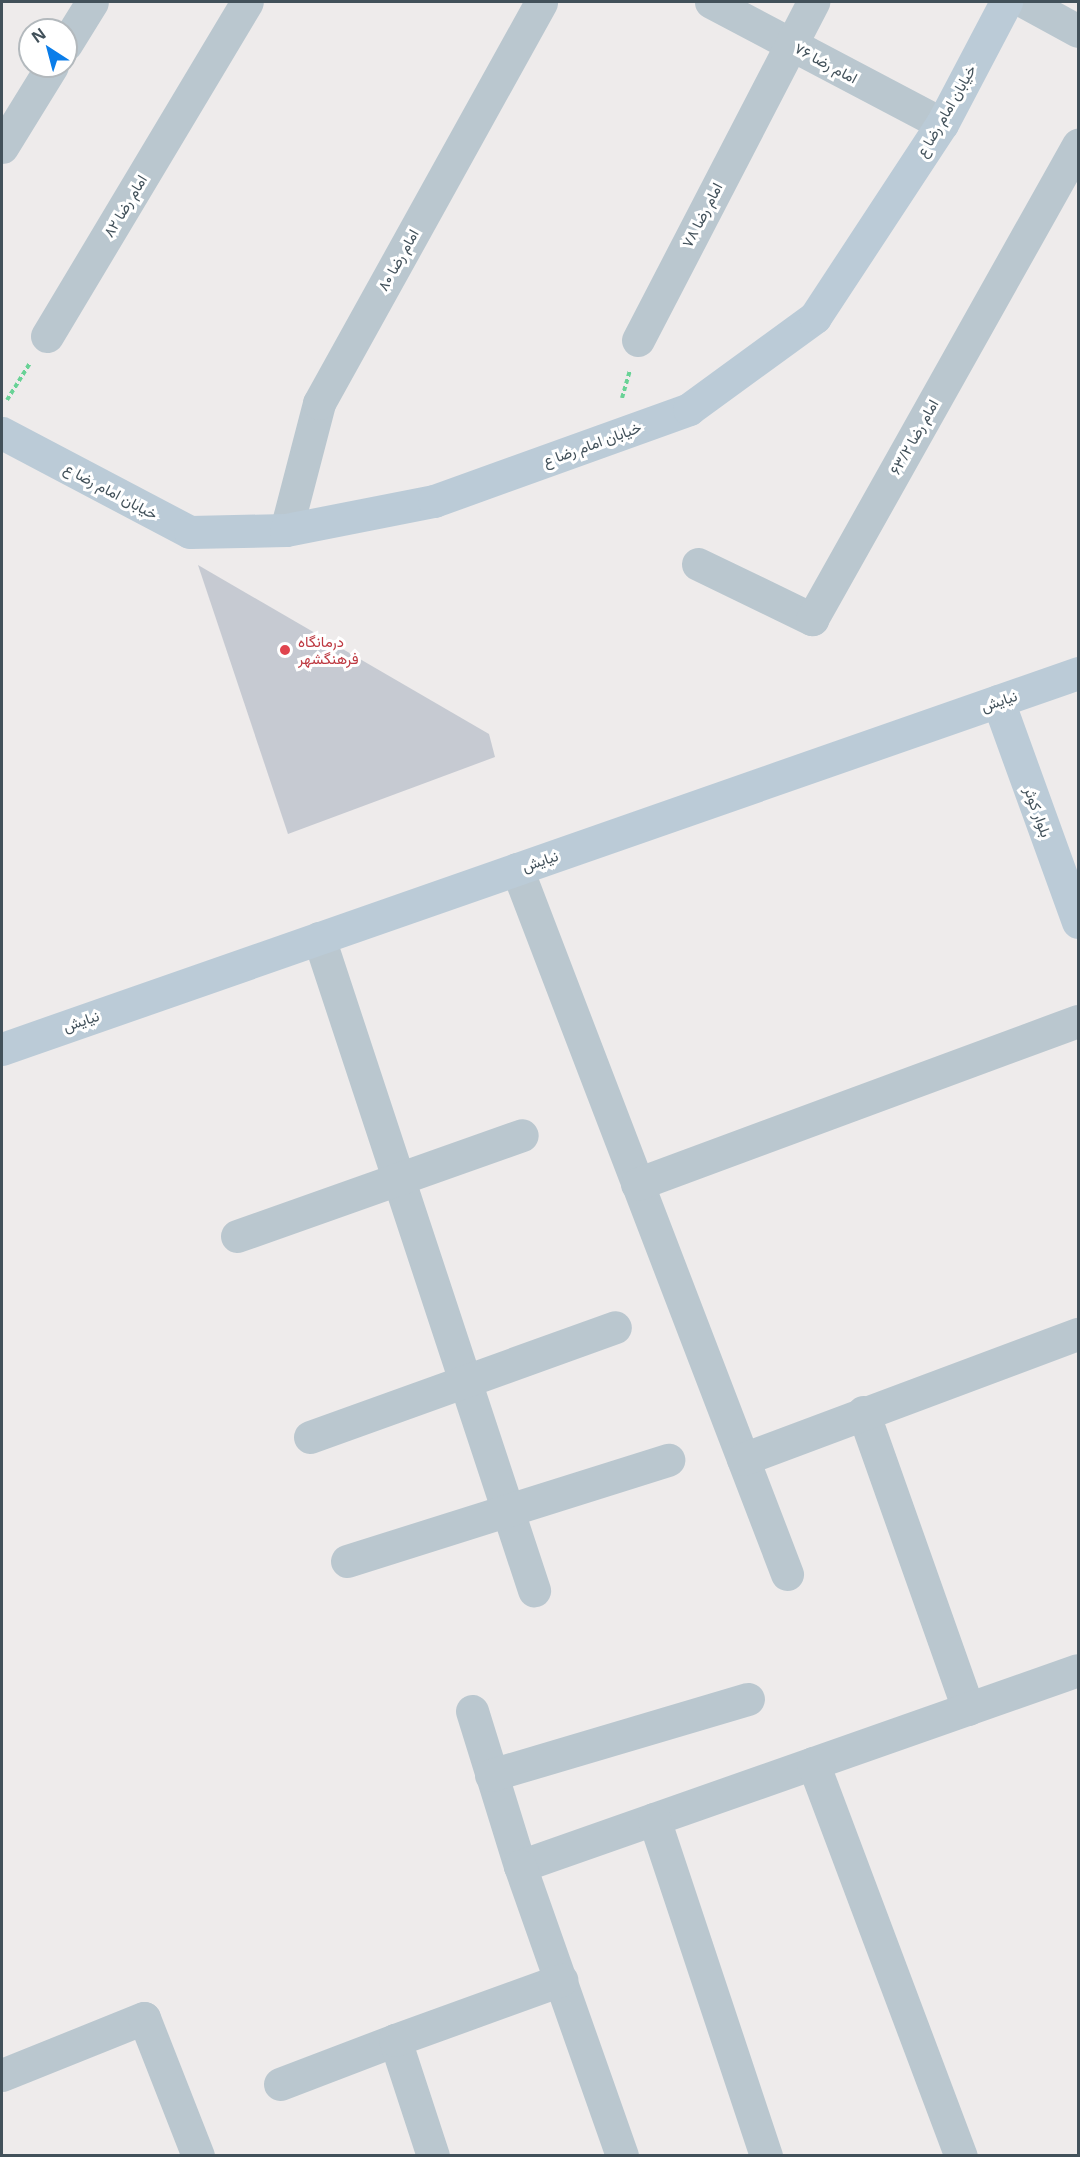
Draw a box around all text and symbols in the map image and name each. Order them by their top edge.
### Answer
north arrow [18,18,78,78]
text: N [27,22,50,48]
street label: امام رضا ۷۶ [791,39,861,87]
street label: خیابان امام رضا ع [912,62,980,160]
street label: امام رضا ۸۲ [99,172,151,240]
street label: امام رضا ۷۸ [678,180,726,250]
street label: امام رضا ۸۰ [374,226,422,294]
street label: امام رضا ۶۳/۲ [886,396,942,478]
street label: خیابان امام رضا ع [540,418,644,470]
street label: خیابان امام رضا ع [61,459,161,523]
place label: درمانگاه فرهنگشهر [298,632,359,667]
marker: درمانگاه فرهنگشهر [276,641,294,659]
street label: نیایش [979,686,1019,716]
street label: بلوار کوثر [1021,784,1055,840]
street label: نیایش [520,846,560,876]
street label: نیایش [61,1006,101,1036]

